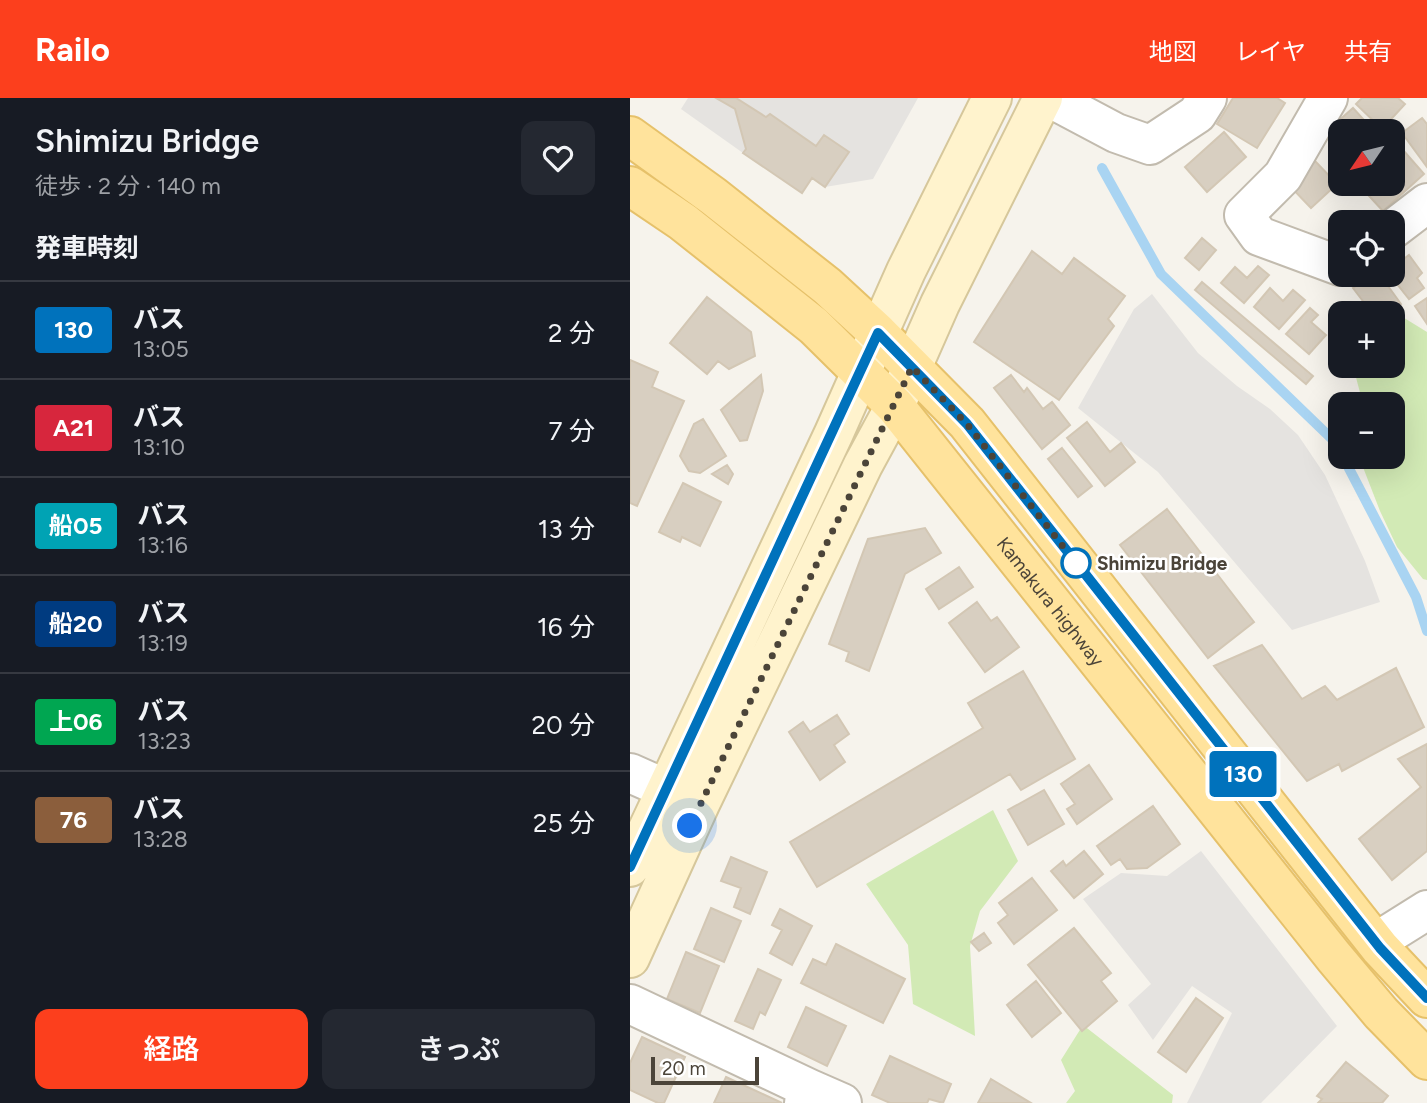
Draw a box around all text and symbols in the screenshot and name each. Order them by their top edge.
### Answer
text: Railo [35,30,110,69]
text: 地図 [1149,37,1197,66]
text: レイヤ [1235,37,1306,66]
text: 共有 [1344,37,1392,66]
north arrow [1328,119,1405,196]
map controls [1328,119,1405,469]
text: Shimizu Bridge [35,121,259,160]
button: heart [521,121,595,195]
text: 徒歩 · 2 分 · 140 m [35,172,221,200]
button: locate [1328,210,1405,287]
text: 発車時刻 [35,232,139,264]
button: + [1328,301,1405,378]
text: バス [133,303,185,335]
text: 130 [54,315,93,344]
text: 2 分 [548,317,595,349]
text: 13:05 [133,335,189,363]
button: − [1328,392,1405,469]
text: バス [133,401,185,433]
text: A21 [53,413,94,442]
text: 7 分 [549,415,595,447]
text: 13:10 [133,433,185,461]
text: バス [138,499,190,531]
text: 船05 [49,511,103,540]
text: 13 分 [538,513,595,545]
text: 13:16 [138,531,188,559]
street label: Kamakura highway [992,533,1109,671]
marker: Shimizu Bridge [1061,548,1091,578]
place label: Shimizu Bridge [1097,552,1228,575]
text: バス [137,597,189,629]
text: 船20 [49,609,102,638]
text: 16 分 [537,611,595,643]
text: 13:19 [137,629,188,657]
text: バス [137,695,190,727]
text: 上06 [49,707,102,736]
text: 20 分 [531,709,595,741]
text: 13:23 [137,727,191,755]
line badge: 130 [1203,751,1283,797]
text: 130 [1223,759,1263,788]
text: バス [133,793,185,825]
text: 76 [60,805,87,834]
text: 25 分 [533,807,595,839]
your location [672,808,707,843]
text: 13:28 [133,825,188,853]
button: 経路 [35,1009,308,1089]
button: きっぷ [322,1009,595,1089]
scale bar [651,1054,760,1086]
text: 20 m [662,1057,706,1080]

